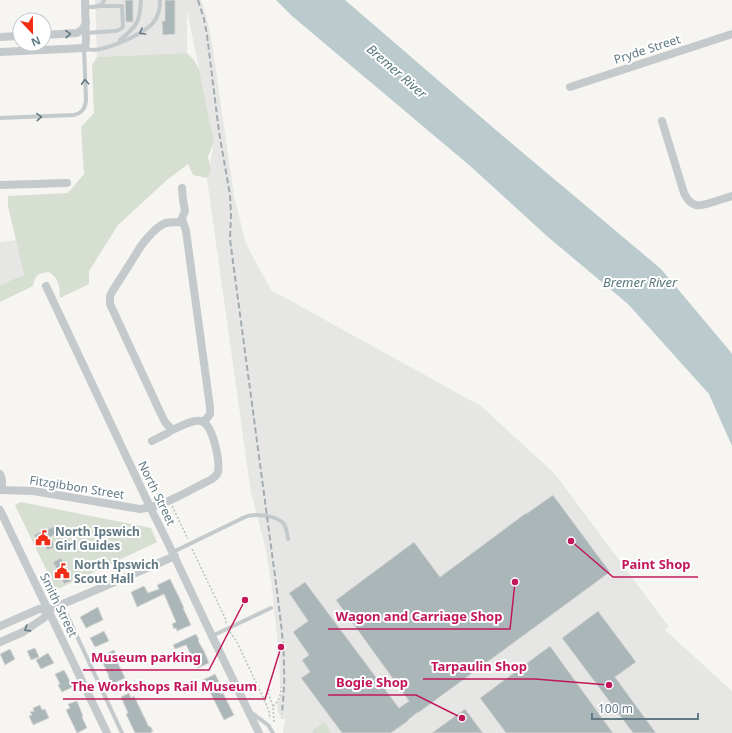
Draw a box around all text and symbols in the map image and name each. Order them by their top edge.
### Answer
north arrow [12,12,52,52]
one-way arrow [139,27,146,34]
one-way arrow [65,30,71,38]
street label: Pryde Street [612,30,683,68]
text: N [29,33,43,50]
water label: Bremer River [363,40,432,103]
one-way arrow [81,79,90,85]
one-way arrow [36,112,42,121]
water label: Bremer River [603,273,678,291]
street label: North Street [134,458,180,529]
street label: Fitzgibbon Street [28,471,126,503]
place label: North Ipswich Girl Guides [55,523,140,554]
public building icon: North Ipswich Girl Guides [34,529,52,547]
callout: Paint Shop [613,552,698,577]
text: Paint Shop [621,555,691,573]
place label: North Ipswich Scout Hall [74,556,159,587]
public building icon: North Ipswich Scout Hall [53,562,71,580]
street label: Smith Street [36,570,82,640]
callout: Wagon and Carriage Shop [328,604,510,629]
text: Wagon and Carriage Shop [336,607,502,625]
one-way arrow [24,625,31,632]
callout: Museum parking [83,645,209,670]
text: Museum parking [91,648,201,666]
callout: Tarpaulin Shop [423,654,535,679]
text: Tarpaulin Shop [431,657,527,675]
callout: Bogie Shop [328,670,416,695]
text: Bogie Shop [336,673,408,691]
callout: The Workshops Rail Museum [63,674,265,699]
text: The Workshops Rail Museum [71,677,257,695]
scale bar [592,695,698,721]
text: 100 m [598,700,633,717]

